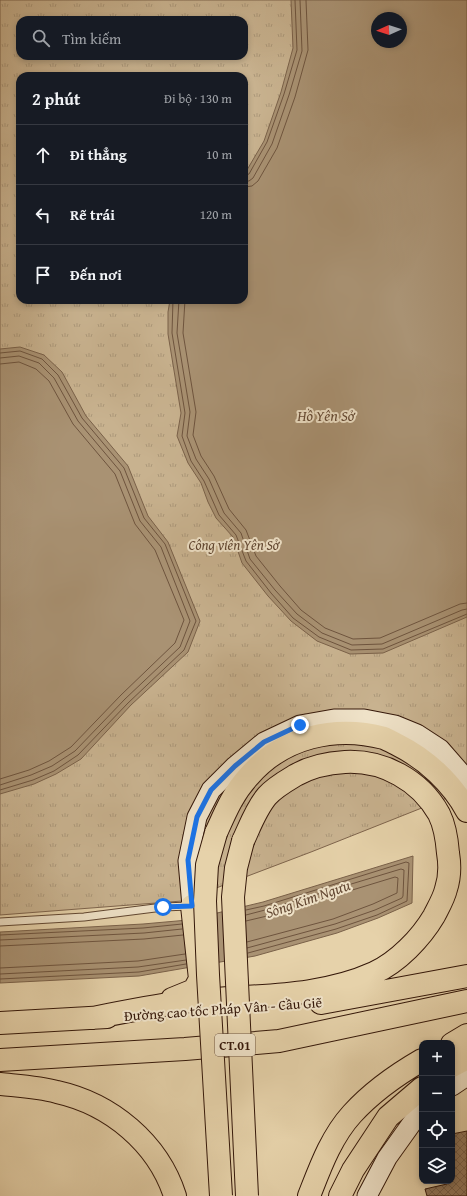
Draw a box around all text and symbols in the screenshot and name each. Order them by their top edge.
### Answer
north arrow [371,12,407,48]
search box [16,16,248,60]
icon: search [30,27,52,49]
text: Tìm kiếm [62,28,121,49]
text: 2 phút [32,86,80,111]
text: Đi bộ · 130 m [164,89,232,108]
icon: ahead [32,144,54,166]
text: Đi thẳng [70,144,127,165]
text: 10 m [206,145,232,164]
icon: left [32,204,54,226]
text: Rẽ trái [70,204,115,225]
text: 120 m [200,205,232,224]
icon: arrive [32,264,54,286]
text: Đến nơi [70,264,122,285]
water label: Hồ Yên Sở [296,405,356,426]
park label: Công viên Yên Sở [189,535,281,555]
route end [291,716,309,734]
water label: Sông Kim Ngưu [262,874,354,923]
route start [154,898,172,916]
street label: Đường cao tốc Pháp Vân - Cầu Giẽ [123,992,323,1026]
road number: CT.01 [215,1034,255,1056]
map controls [419,1040,455,1184]
button: + [419,1040,455,1076]
button: − [419,1076,455,1112]
button: locate [419,1112,455,1148]
button: layers [419,1148,455,1184]

